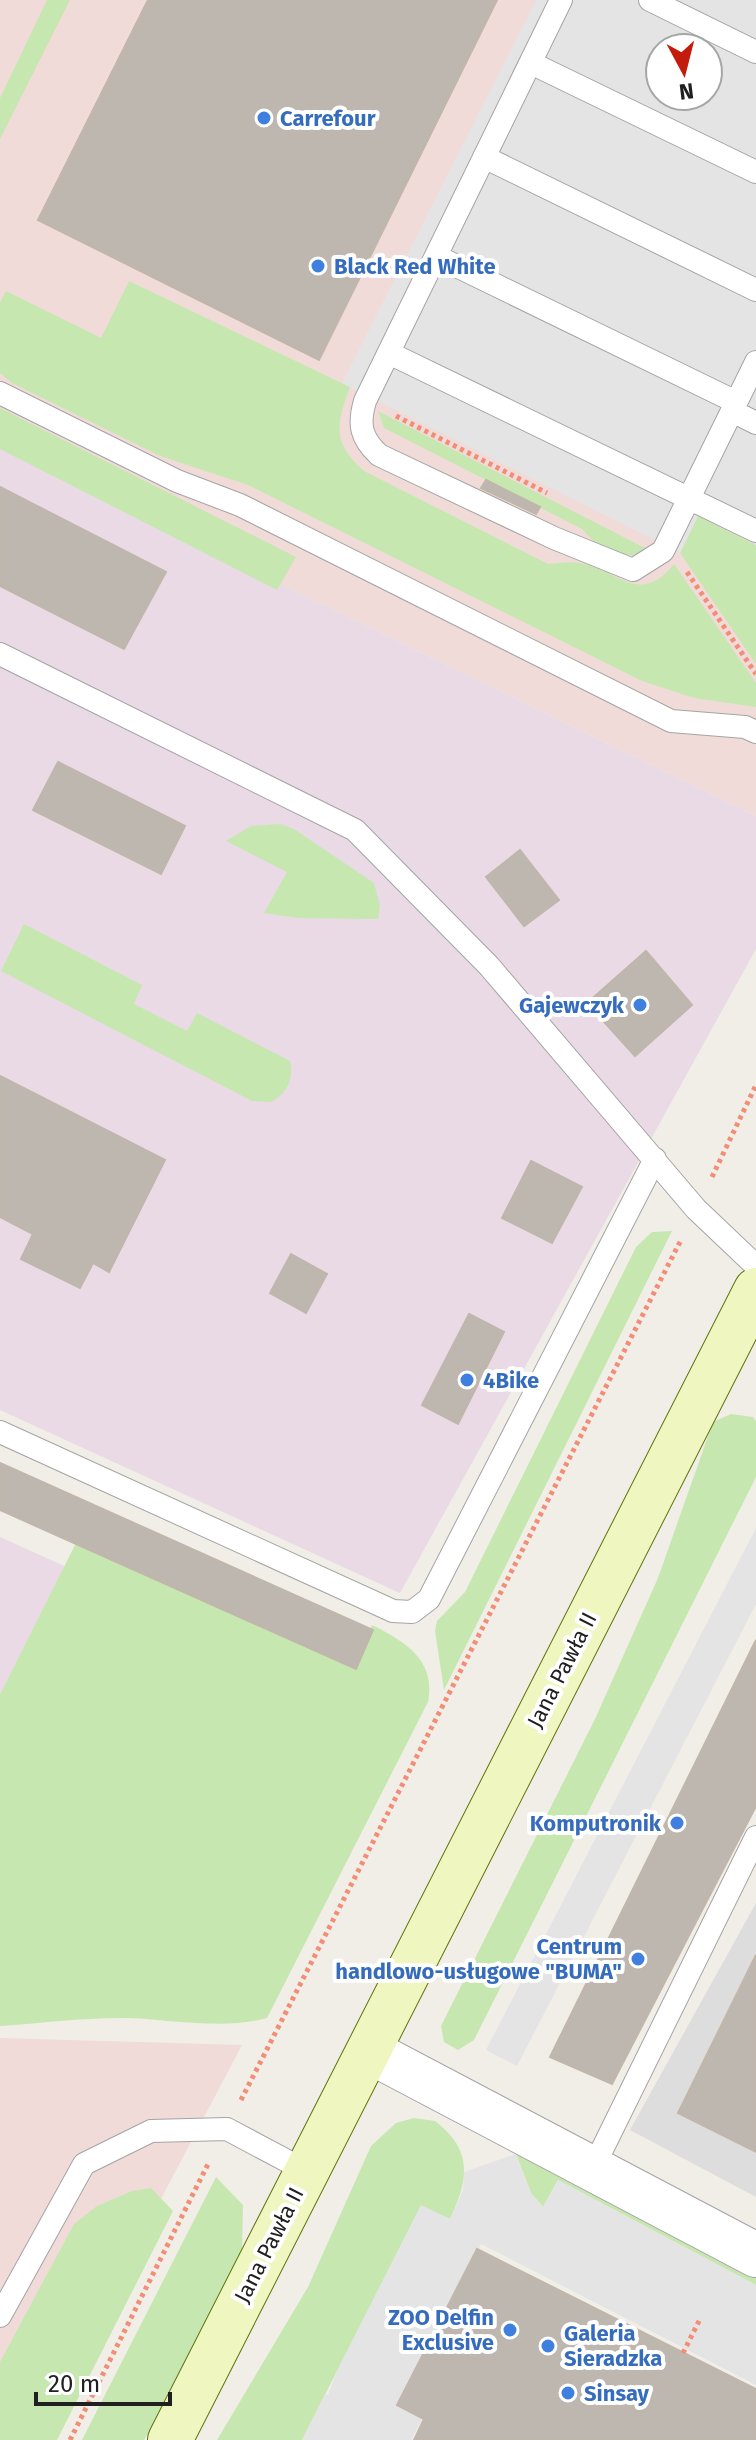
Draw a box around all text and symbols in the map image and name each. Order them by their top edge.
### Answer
north arrow [644,32,724,112]
text: N [677,77,695,106]
place label: Carrefour [280,105,376,132]
marker: Carrefour [255,109,273,127]
place label: Black Red White [334,253,496,280]
marker: Black Red White [309,257,327,275]
place label: Gajewczyk [519,992,625,1019]
marker: Gajewczyk [631,996,649,1014]
place label: 4Bike [483,1367,539,1394]
marker: 4Bike [458,1371,476,1389]
street label: Jana Pawła II [521,1608,603,1732]
place label: Komputronik [530,1810,662,1837]
marker: Komputronik [668,1814,686,1832]
place label: Centrum handlowo-usługowe "BUMA" [335,1933,622,1985]
marker: Centrum handlowo-usługowe "BUMA" [629,1950,647,1968]
street label: Jana Pawła II [228,2183,310,2307]
place label: ZOO Delfin Exclusive [388,2304,494,2356]
place label: Galeria Sieradzka [564,2320,662,2372]
marker: ZOO Delfin Exclusive [501,2321,519,2339]
marker: Galeria Sieradzka [539,2337,557,2355]
scale bar [36,2356,170,2406]
text: 20 m [48,2370,100,2398]
place label: Sinsay [584,2380,650,2407]
marker: Sinsay [559,2384,577,2402]

